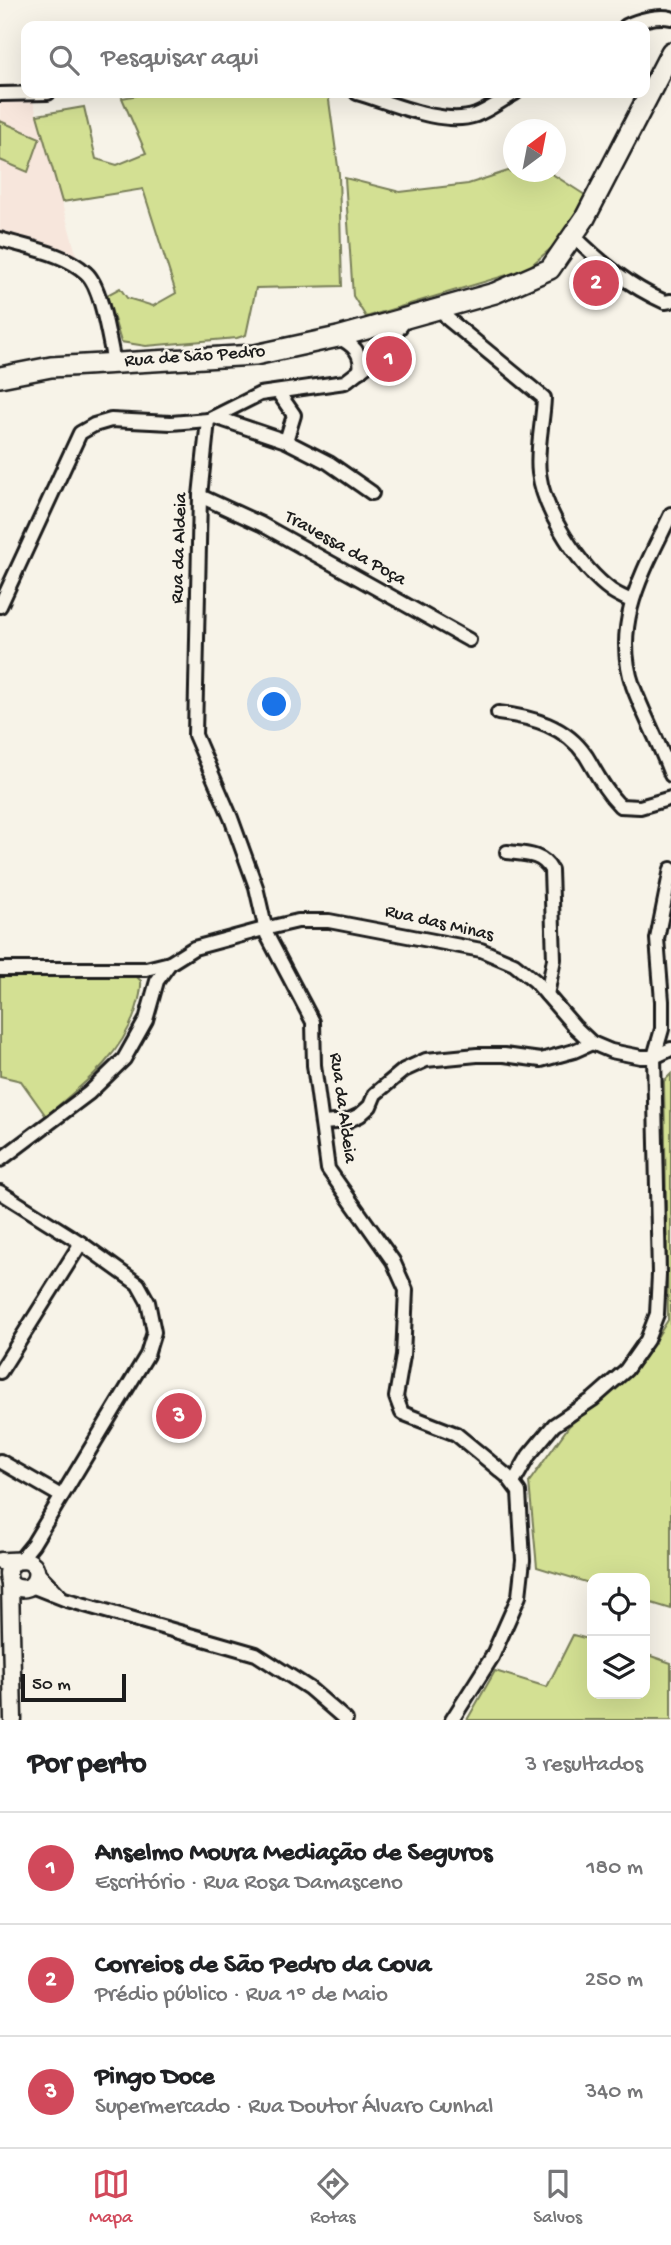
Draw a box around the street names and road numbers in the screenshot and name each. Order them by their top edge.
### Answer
street label: Rua de São Pedro [124,341,266,373]
street label: Rua da Aldeia [167,491,193,604]
street label: Travessa da Poça [279,506,411,593]
street label: Rua das Minas [382,900,497,948]
street label: Rua da Aldeia [323,1051,361,1166]

